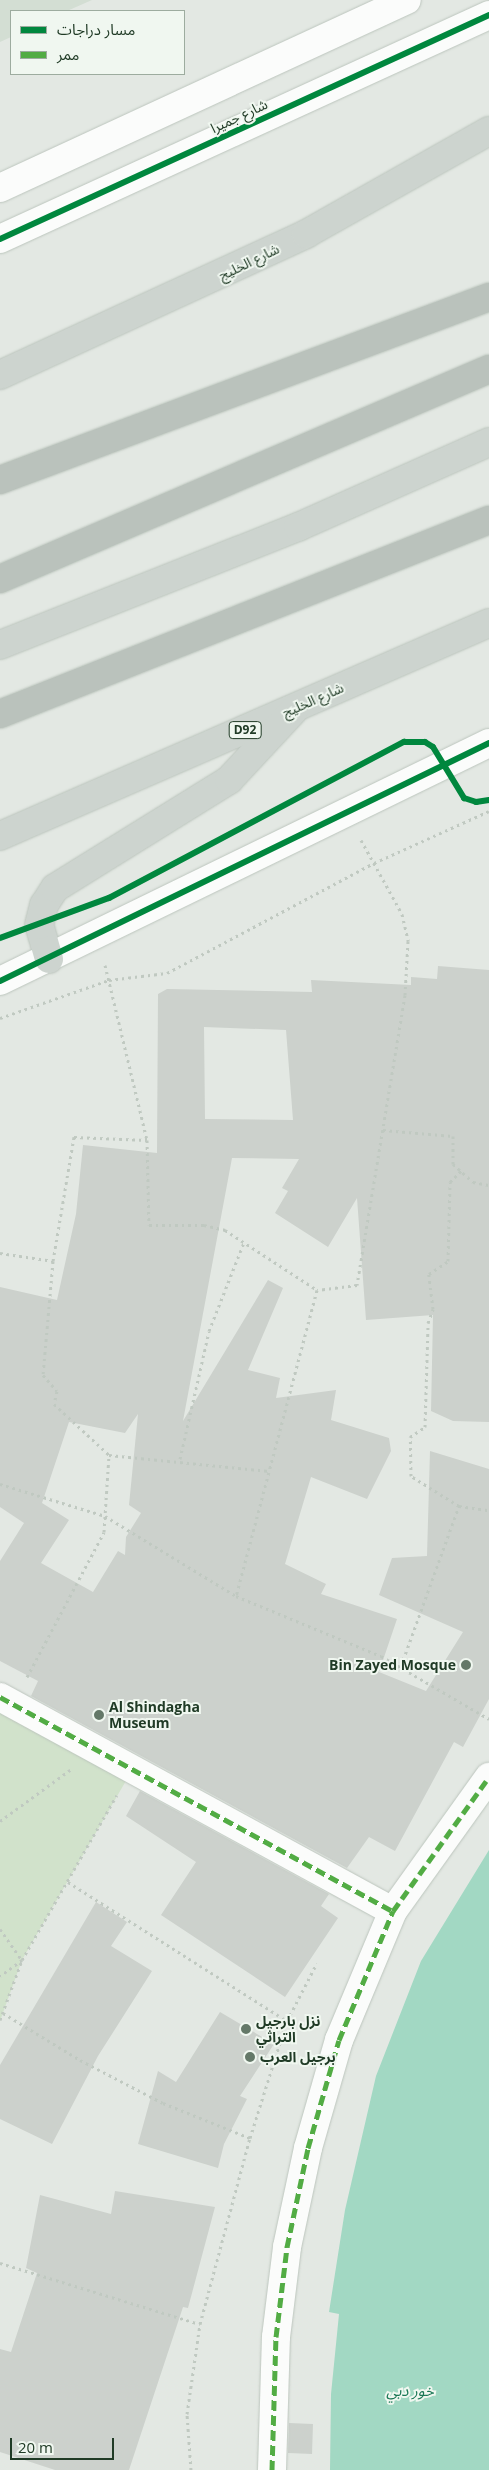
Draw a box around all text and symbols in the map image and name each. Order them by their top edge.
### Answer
legend [10,10,185,75]
text: مسار دراجات [57,19,135,39]
text: ممر [57,44,80,64]
street label: شارع جميرا [208,95,270,137]
street label: شارع الخليج [216,240,282,284]
street label: شارع الخليج [280,679,346,721]
road number: D92 [228,720,262,740]
place label: Bin Zayed Mosque [329,1657,456,1673]
marker: Bin Zayed Mosque [460,1659,472,1671]
place label: Al Shindagha Museum [109,1699,200,1731]
marker: Al Shindagha Museum [93,1709,105,1721]
place label: نزل بارجيل التراثي [256,2013,320,2045]
marker: نزل بارجيل التراثي [240,2023,252,2035]
place label: برجيل العرب [260,2049,336,2065]
marker: برجيل العرب [244,2051,256,2063]
water label: خور دبي [386,2382,434,2400]
scale bar [12,2428,116,2460]
text: 20 m [18,2437,53,2457]

